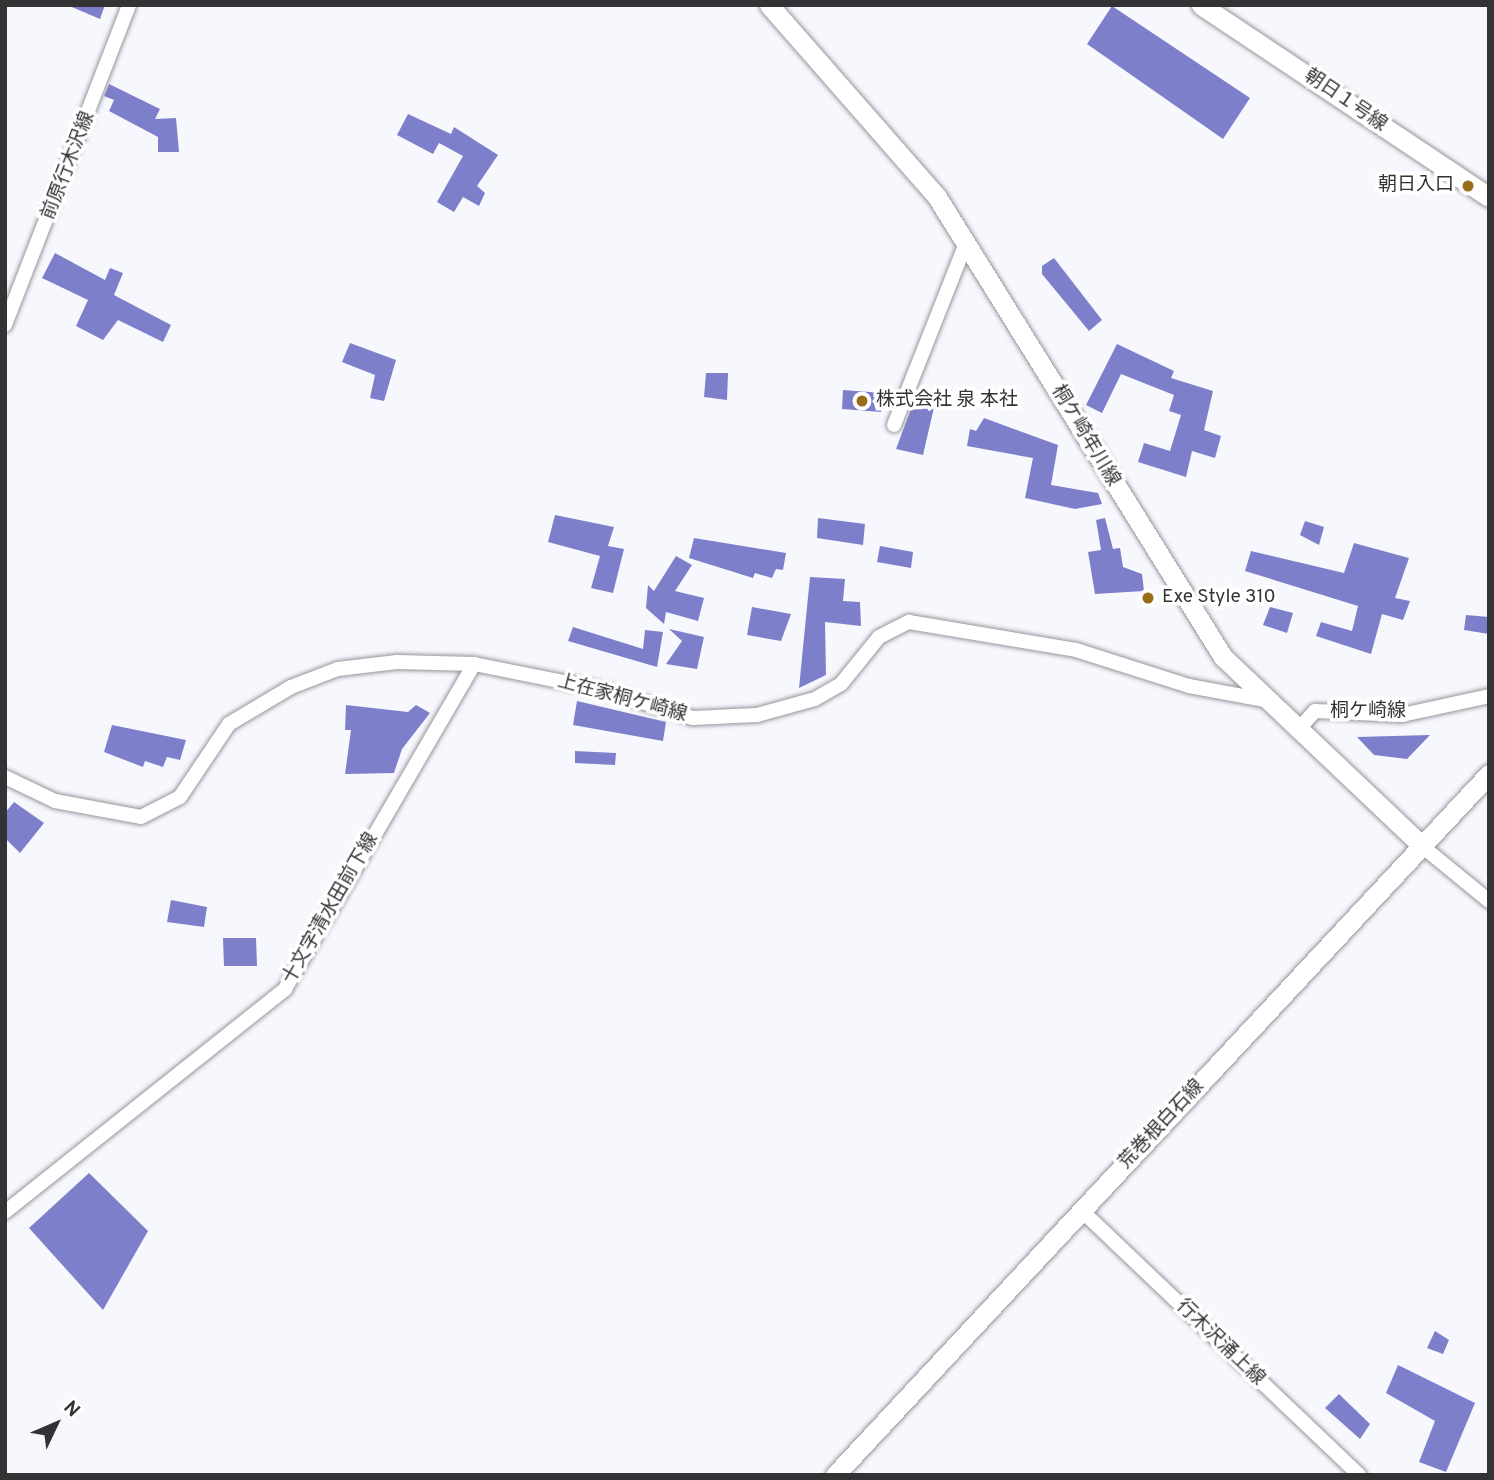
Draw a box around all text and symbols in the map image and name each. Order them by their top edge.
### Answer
street label: 朝日１号線 [1299,65,1391,137]
street label: 前原行木沢線 [38,109,100,223]
place label: 朝日入口 [1378,175,1454,197]
marker: 朝日入口 [1460,178,1476,194]
street label: 桐ケ崎年川線 [1046,381,1124,491]
place label: 株式会社 泉 本社 [876,390,1018,412]
marker: 株式会社 泉 本社 [854,393,870,409]
place label: Exe Style 310 [1162,587,1276,609]
marker: Exe Style 310 [1140,590,1156,606]
street label: 上在家桐ケ崎線 [555,671,689,727]
street label: 桐ケ崎線 [1330,701,1406,723]
street label: 十文字清水田前下線 [278,829,384,989]
street label: 荒巻根白石線 [1115,1076,1209,1174]
street label: 行木沢涌上線 [1171,1295,1269,1391]
north arrow [21,1389,91,1459]
text: N [58,1396,84,1423]

